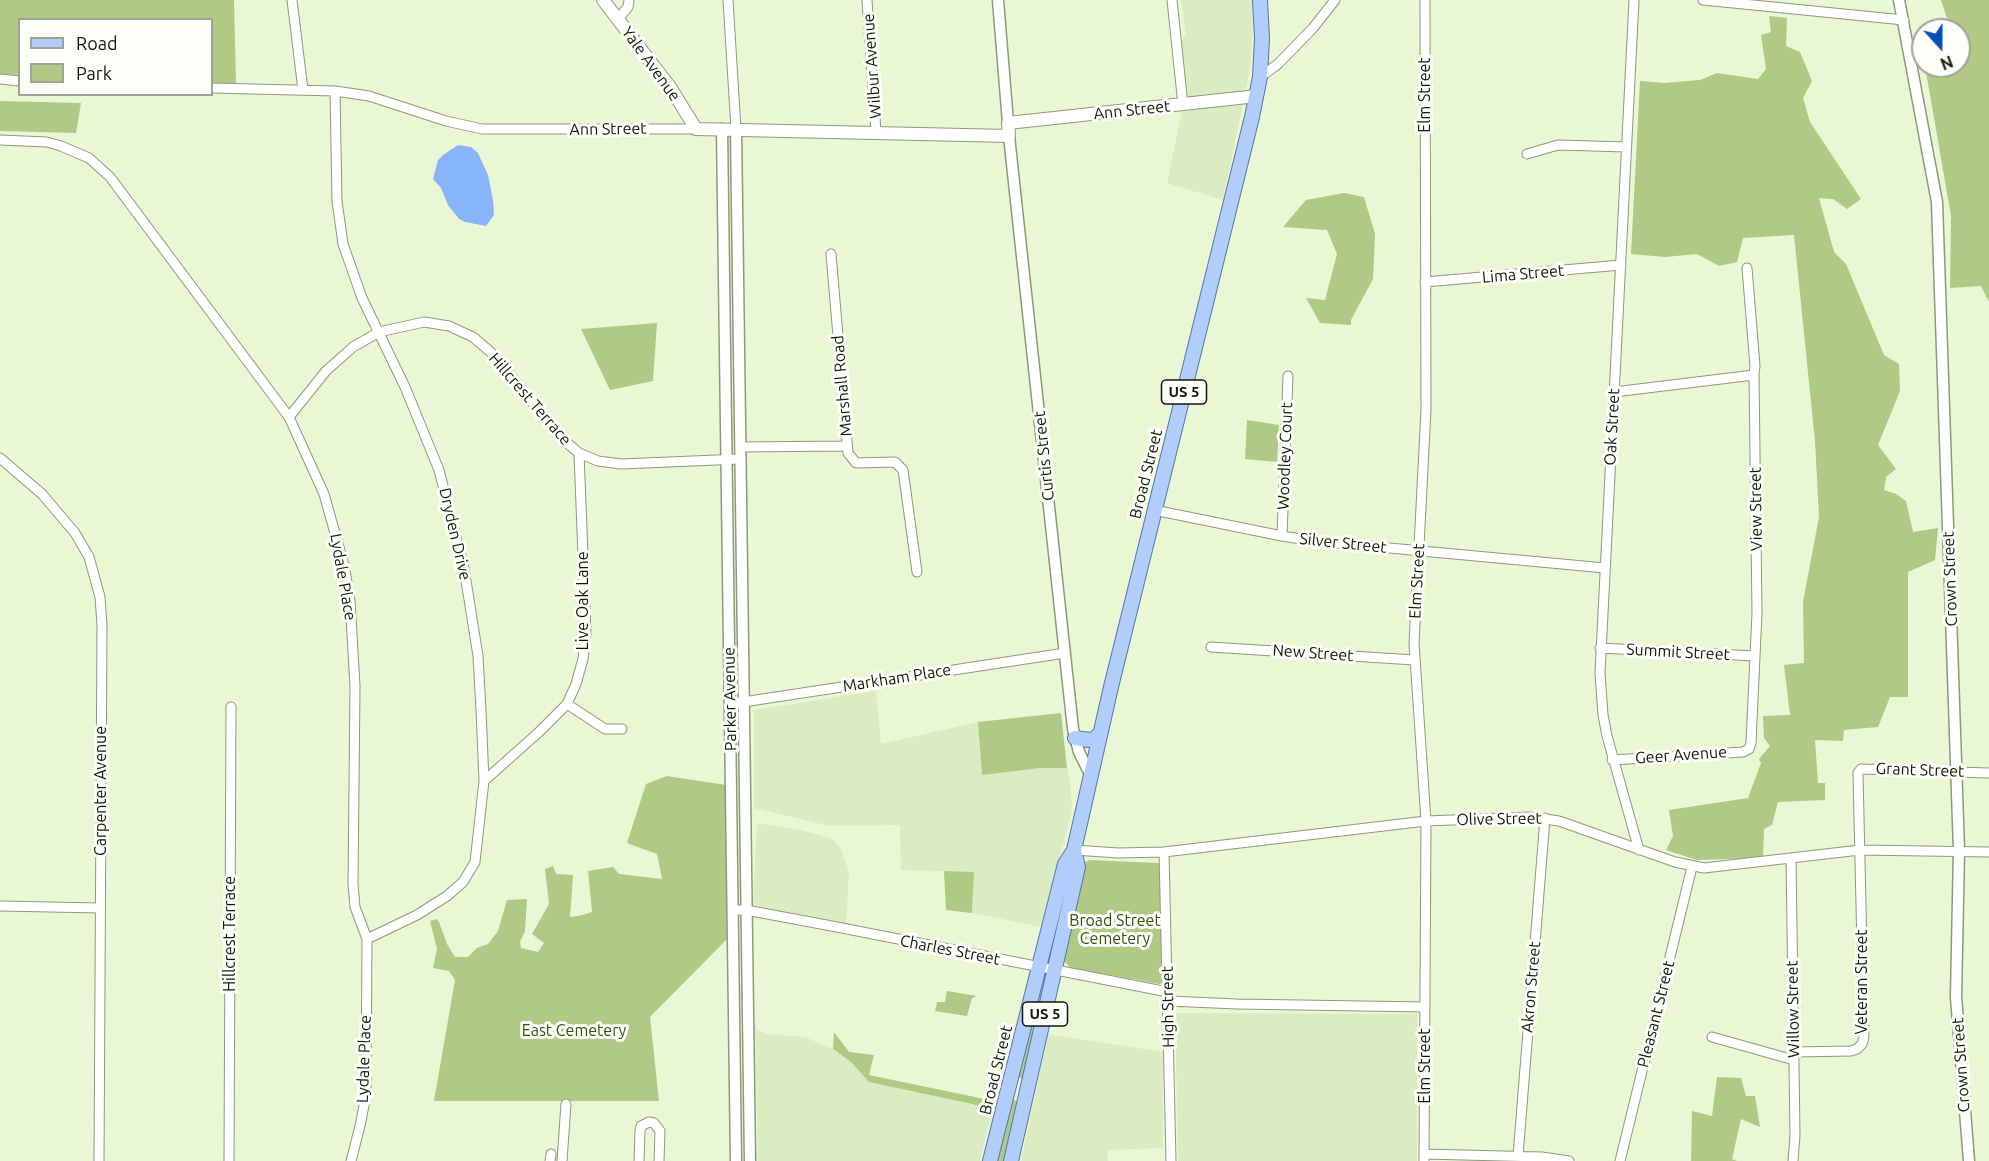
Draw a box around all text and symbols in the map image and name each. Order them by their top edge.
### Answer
street label: Wilbur Avenue [859,13,885,119]
legend [18,18,213,96]
north arrow [1911,18,1971,78]
street label: Yale Avenue [618,23,684,105]
text: Road [76,33,118,53]
text: N [1938,52,1956,73]
street label: Elm Street [1415,57,1435,133]
text: Park [76,63,112,83]
street label: Ann Street [1093,96,1171,124]
street label: Ann Street [569,119,647,139]
street label: Lima Street [1481,261,1565,287]
street label: Marshall Road [828,335,856,437]
street label: Hillcrest Terrace [485,349,575,449]
road number: US 5 [1162,380,1206,404]
street label: Oak Street [1600,388,1624,466]
street label: Woodley Court [1274,402,1296,510]
street label: Curtis Street [1030,410,1058,502]
street label: Broad Street [1126,427,1166,521]
street label: View Street [1746,467,1766,551]
street label: Dryden Drive [435,486,475,582]
street label: Silver Street [1299,529,1387,557]
street label: Crown Street [1939,531,1961,627]
street label: Lydale Place [326,532,360,622]
street label: Elm Street [1405,543,1429,619]
street label: Live Oak Lane [573,551,593,651]
street label: Summit Street [1626,640,1730,664]
street label: New Street [1272,641,1354,665]
street label: Parker Avenue [719,647,741,751]
street label: Markham Place [841,660,953,696]
street label: Carpenter Avenue [91,726,111,856]
street label: Geer Avenue [1634,742,1728,768]
street label: Grant Street [1875,759,1965,781]
street label: Olive Street [1456,809,1542,829]
street label: Hillcrest Terrace [220,876,240,992]
park label: Broad Street Cemetery [1069,911,1161,949]
street label: Veteran Street [1852,929,1872,1035]
street label: Charles Street [898,931,1002,969]
street label: Akron Street [1517,941,1545,1033]
street label: Pleasant Street [1633,958,1679,1070]
street label: Willow Street [1783,960,1803,1058]
street label: High Street [1158,966,1178,1048]
road number: US 5 [1022,1002,1068,1026]
street label: Lydale Place [353,1015,375,1103]
street label: Crown Street [1948,1017,1974,1113]
park label: East Cemetery [522,1021,626,1041]
street label: Broad Street [976,1023,1016,1117]
street label: Elm Street [1415,1028,1435,1104]

